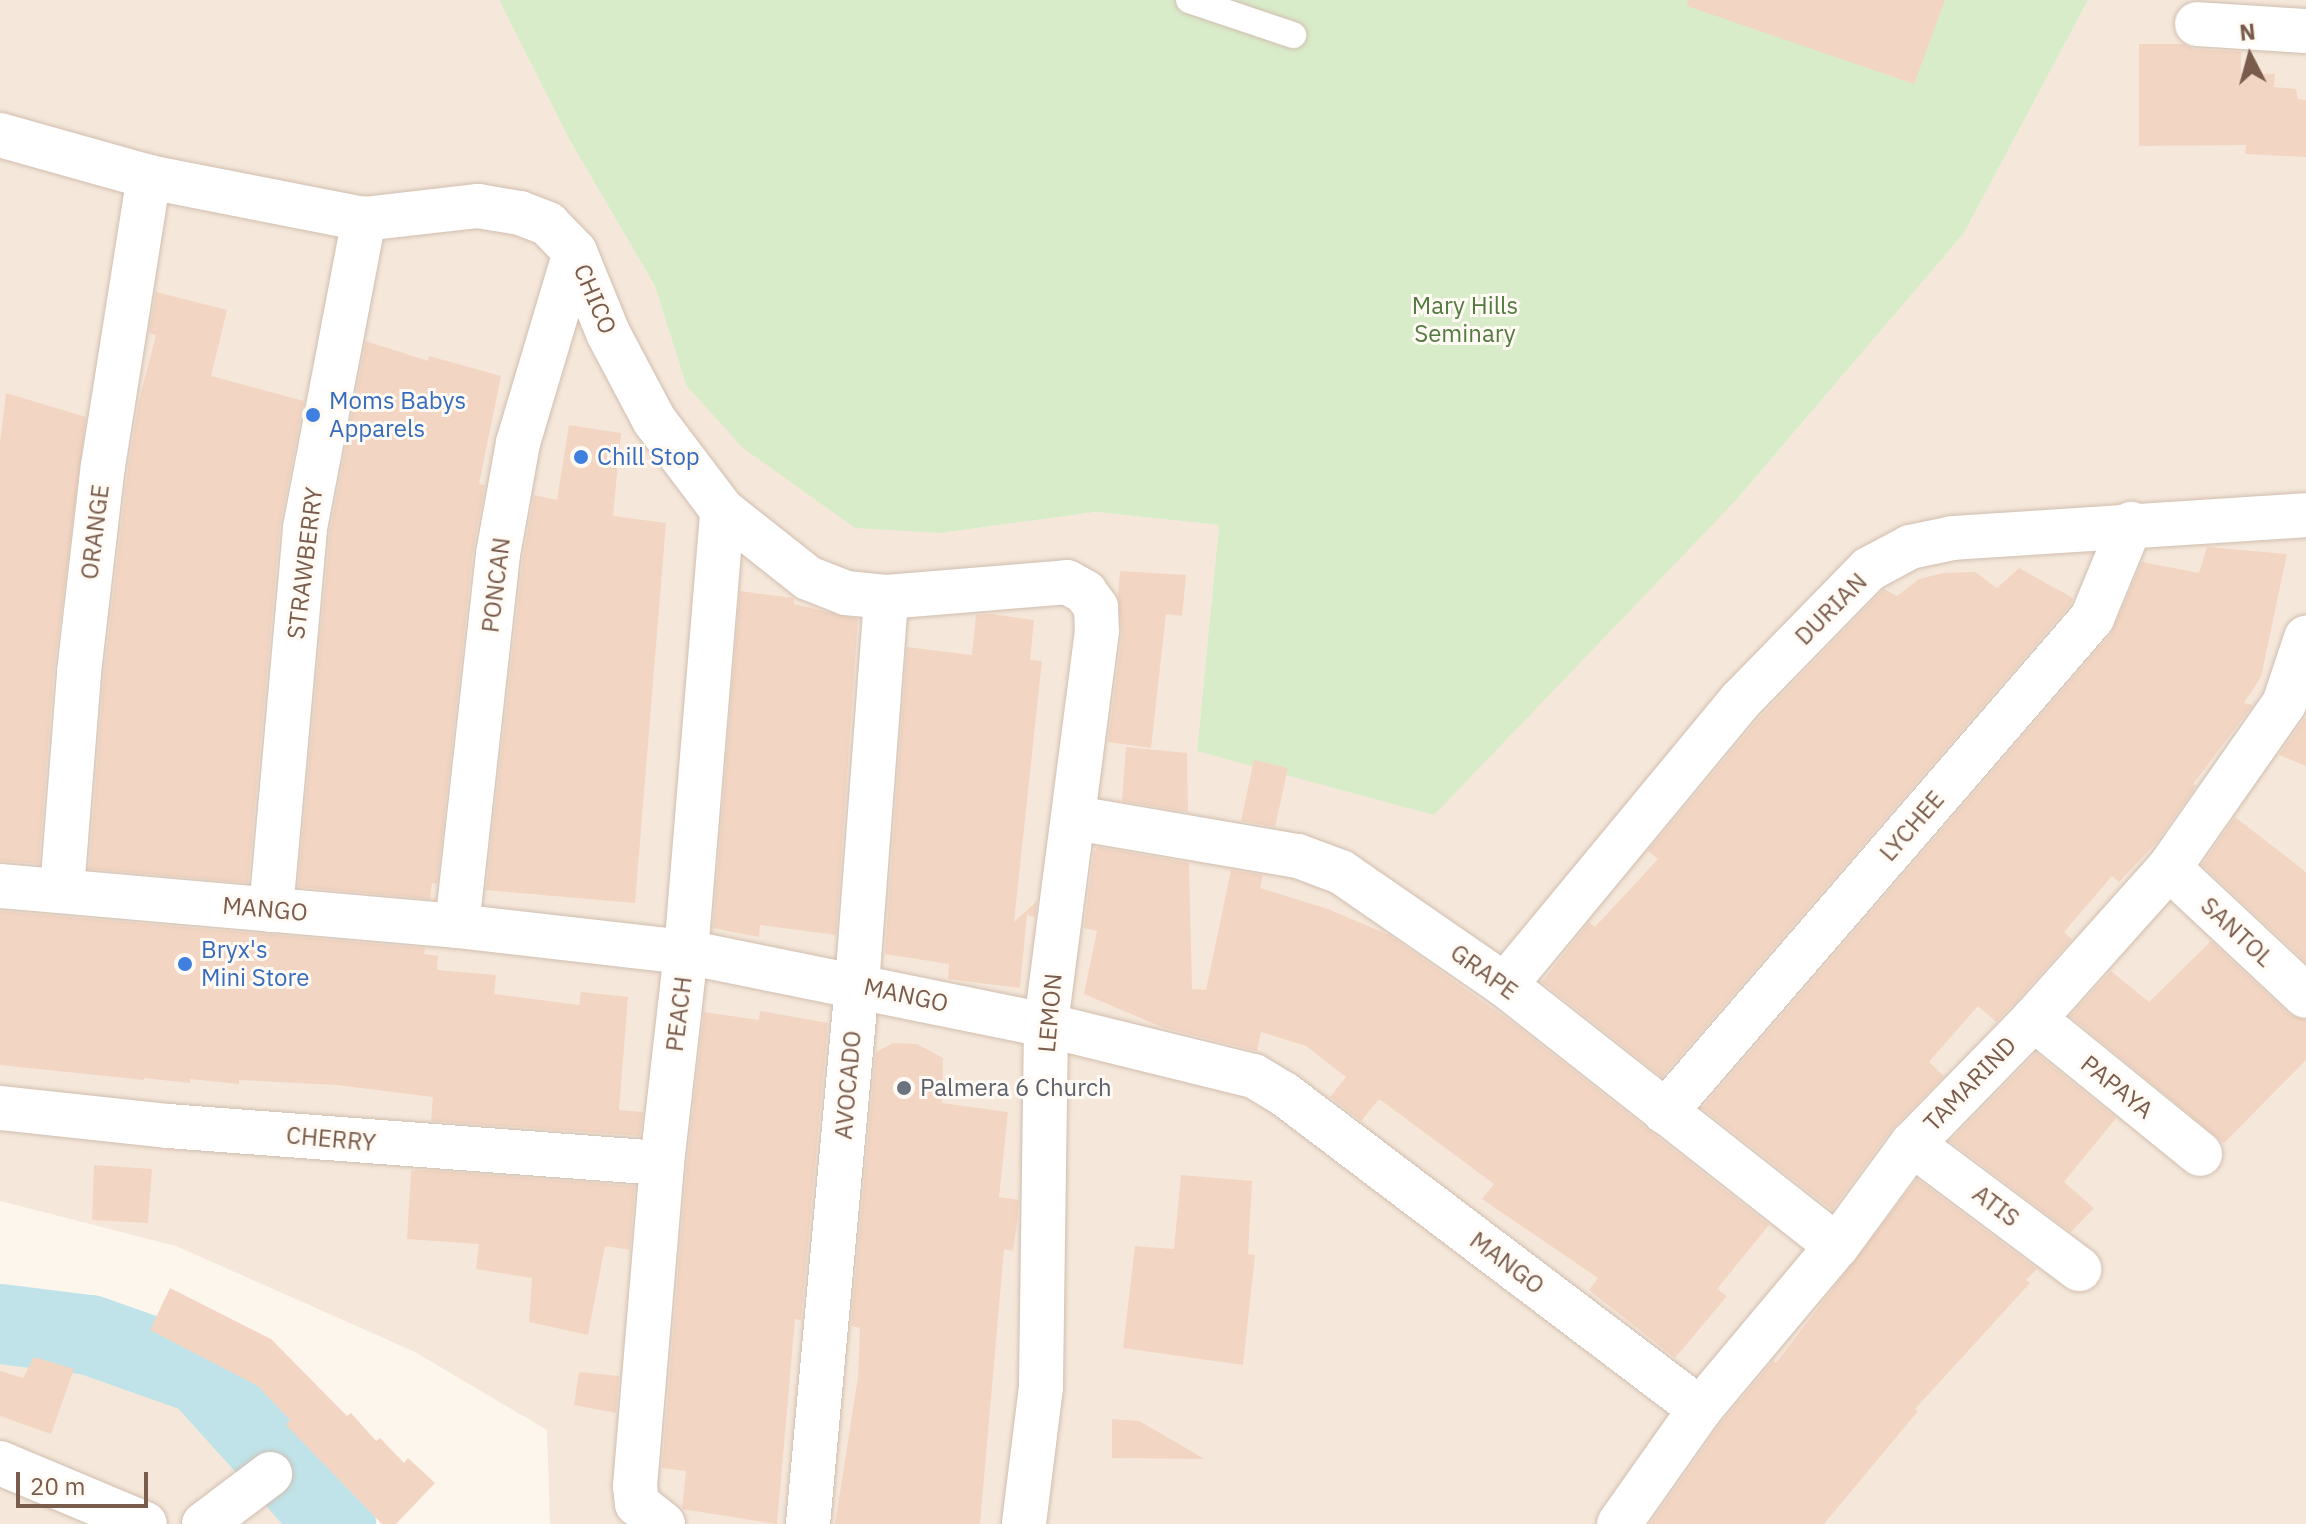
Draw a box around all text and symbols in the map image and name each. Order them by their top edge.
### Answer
north arrow [2210,16,2290,96]
text: N [2238,16,2257,47]
street label: CHICO [567,260,623,338]
park label: Mary Hills Seminary [1412,292,1518,348]
place label: Moms Babys Apparels [329,387,466,443]
marker: Moms Babys Apparels [304,406,322,424]
place label: Chill Stop [597,443,700,471]
marker: Chill Stop [572,448,590,466]
street label: ORANGE [75,483,115,581]
street label: STRAWBERRY [281,485,329,641]
street label: PONCAN [476,536,516,634]
street label: DURIAN [1789,567,1873,651]
street label: LYCHEE [1874,785,1950,867]
street label: MANGO [221,891,309,927]
street label: SANTOL [2195,891,2279,973]
place label: Bryx's Mini Store [201,936,309,992]
street label: GRAPE [1445,938,1523,1006]
marker: Bryx's Mini Store [176,955,194,973]
street label: MANGO [861,972,951,1018]
street label: LEMON [1032,972,1068,1054]
street label: PEACH [660,975,698,1053]
street label: AVOCADO [829,1029,867,1141]
street label: TAMARIND [1918,1031,2022,1137]
street label: PAPAYA [2075,1049,2159,1125]
place label: Palmera 6 Church [920,1074,1112,1102]
marker: Palmera 6 Church [895,1079,913,1097]
street label: CHERRY [285,1121,377,1157]
street label: ATIS [1967,1179,2025,1233]
street label: MANGO [1464,1226,1550,1300]
scale bar [20,1456,152,1506]
text: 20 m [30,1470,85,1502]

